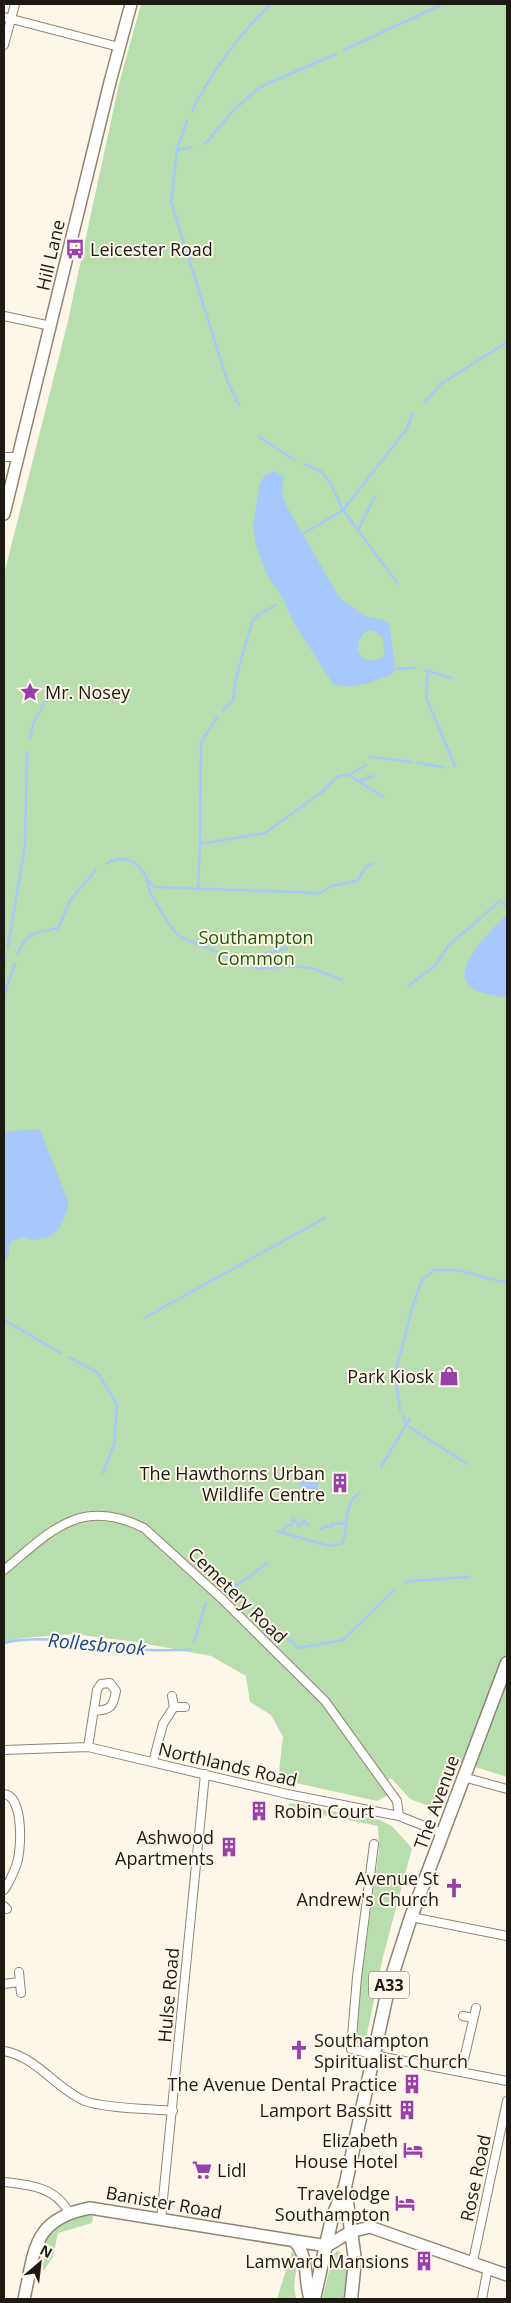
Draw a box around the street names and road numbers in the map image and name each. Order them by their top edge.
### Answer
street label: Hill Lane [30,217,70,293]
street label: Cemetery Road [183,1542,293,1648]
street label: Northlands Road [156,1736,300,1792]
street label: The Avenue [408,1752,464,1852]
street label: Hulse Road [152,1947,184,2043]
road number: A33 [369,1972,409,1998]
street label: Rose Road [454,2132,496,2224]
street label: Banister Road [104,2180,224,2224]

